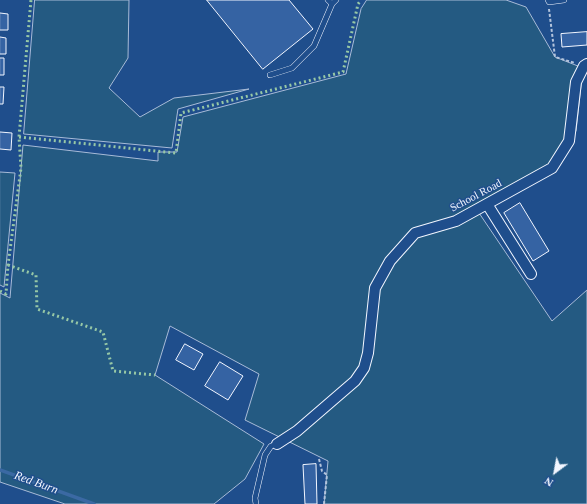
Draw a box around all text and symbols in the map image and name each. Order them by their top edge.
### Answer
street label: School Road [448,177,504,215]
north arrow [535,452,575,492]
water label: Red Burn [12,468,60,498]
text: N [542,475,555,489]

